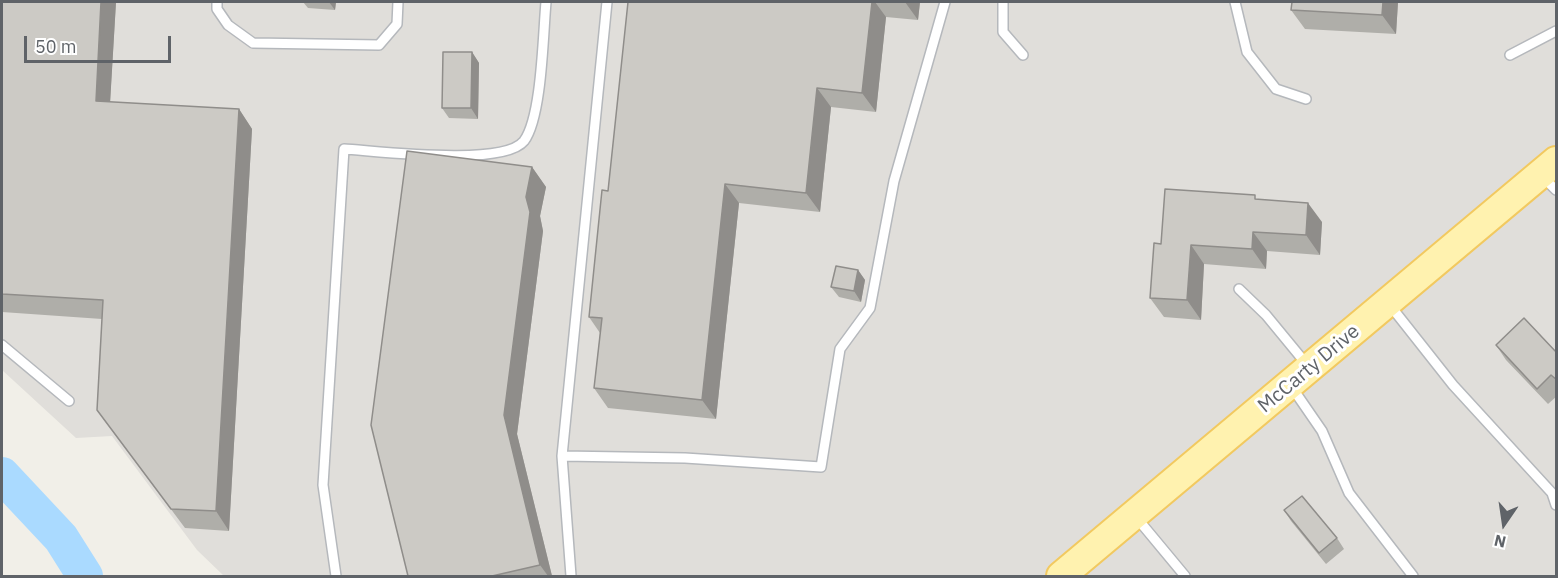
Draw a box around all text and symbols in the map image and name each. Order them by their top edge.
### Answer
scale bar [27,24,174,62]
text: 50 m [35,35,77,58]
street label: McCarty Drive [1253,320,1365,418]
north arrow [1474,494,1534,554]
text: N [1492,530,1508,553]

